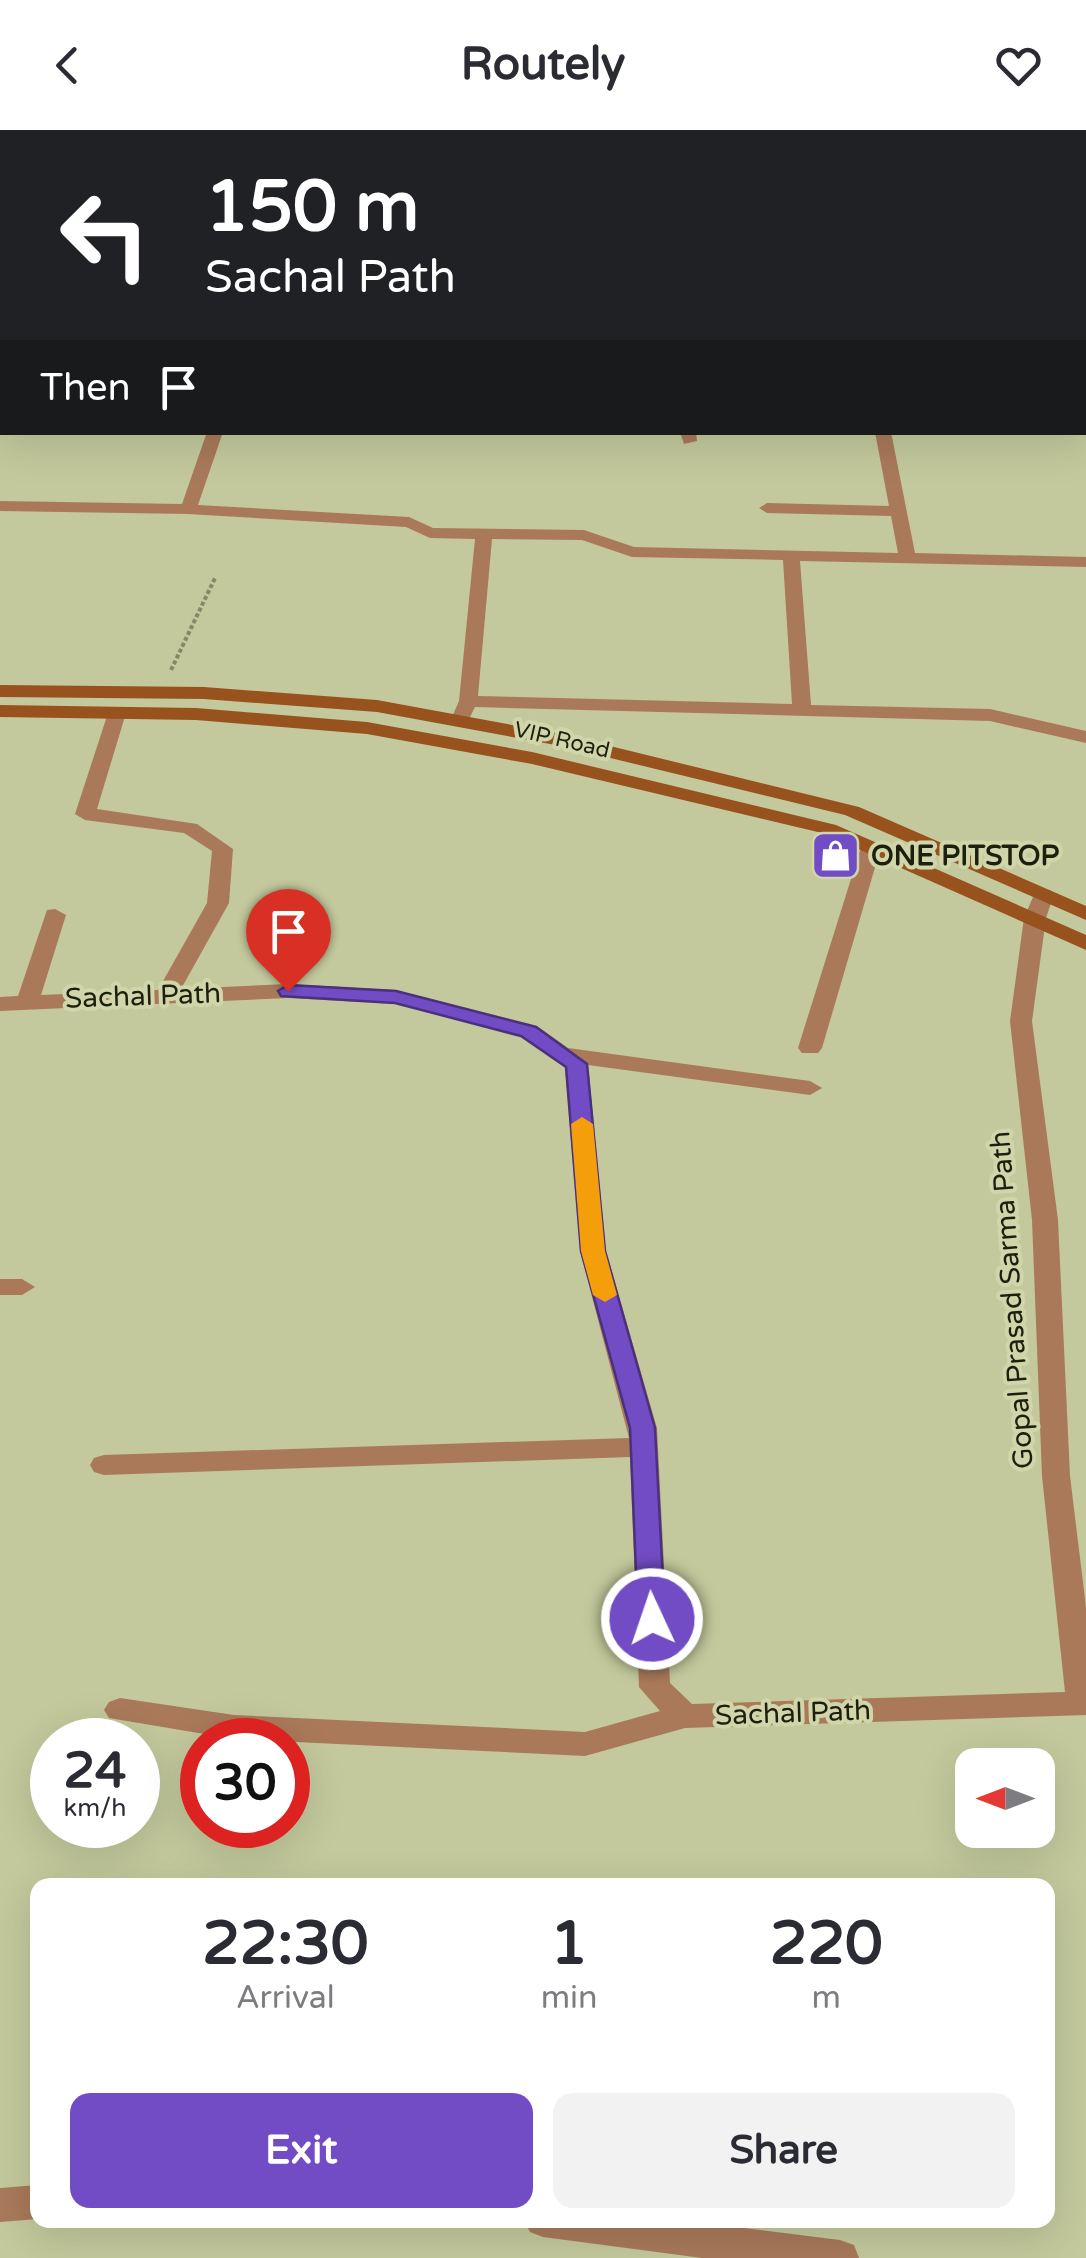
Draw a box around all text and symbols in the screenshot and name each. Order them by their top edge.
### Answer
icon: back [40,38,95,93]
text: Routely [461,38,625,92]
icon: heart [991,38,1046,93]
text: 150 m [205,166,419,250]
icon: left [40,170,170,300]
text: Sachal Path [205,251,456,305]
icon: arrive [151,360,206,415]
text: Then [40,365,131,411]
street label: VIP Road [512,716,612,764]
shop icon: ONE PITSTOP [810,830,862,882]
place label: ONE PITSTOP [871,839,1060,873]
pin [246,889,331,992]
icon: arrive [261,904,316,959]
street label: Sachal Path [64,976,222,1016]
street label: Gopal Prasad Sarma Path [983,1130,1041,1470]
position arrow [600,1567,704,1671]
street label: Sachal Path [714,1693,872,1733]
speed limit sign: 30 [180,1718,310,1848]
text: 24 [64,1741,126,1801]
north arrow [955,1748,1055,1848]
map controls [955,1748,1055,1848]
text: km/h [64,1793,126,1823]
text: 22:30 [202,1908,369,1980]
text: 1 [550,1908,588,1980]
text: 220 [770,1908,883,1980]
text: Arrival [236,1979,335,2017]
text: min [541,1979,598,2017]
text: m [812,1979,841,2017]
button: Exit [70,2093,533,2208]
button: Share [553,2093,1015,2208]

